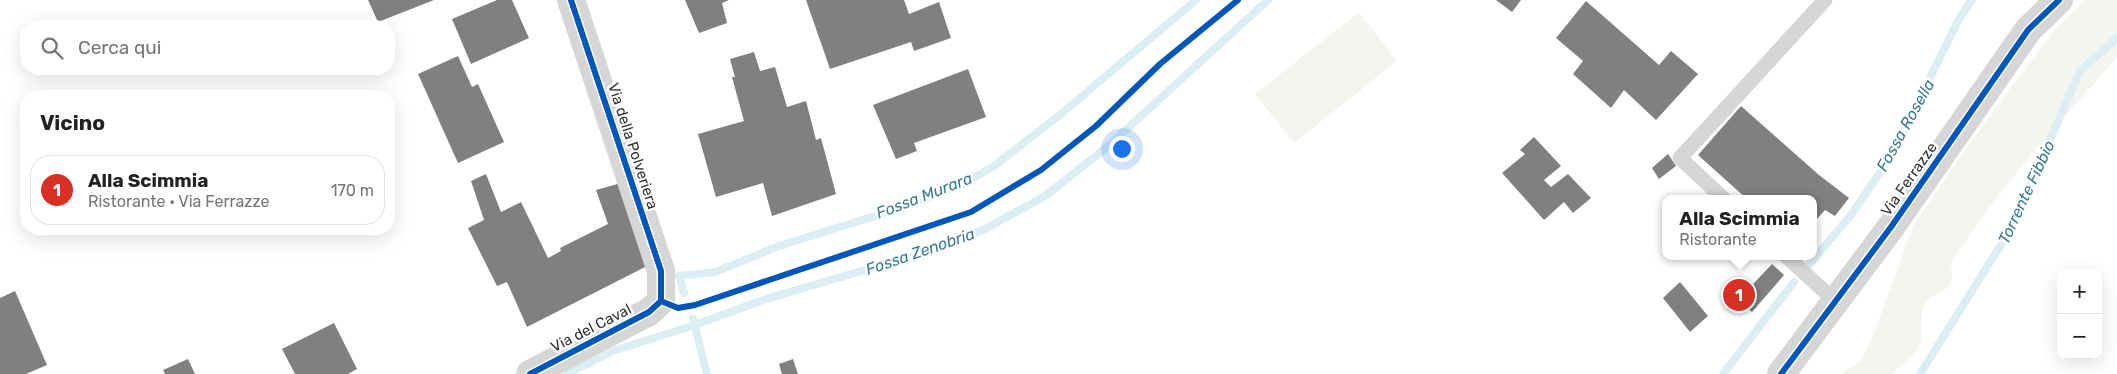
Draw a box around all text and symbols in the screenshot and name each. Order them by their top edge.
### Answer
search box [20,20,395,75]
icon: search [38,34,66,62]
text: Cerca qui [78,36,161,59]
water label: Fossa Rosella [1872,76,1938,174]
street label: Via della Polveriera [604,81,662,211]
text: Vicino [40,110,105,135]
your location [1109,136,1135,162]
water label: Torrente Fibbio [1994,137,2059,247]
street label: Via Ferrazze [1877,139,1941,219]
water label: Fossa Murara [873,168,975,223]
text: Alla Scimmia [88,169,208,192]
text: 1 [53,181,61,200]
text: 170 m [331,181,374,200]
text: Ristorante · Via Ferrazze [88,192,269,211]
popup [1662,195,1817,260]
text: Alla Scimmia [1679,207,1800,230]
water label: Fossa Zenobria [863,224,977,279]
text: Ristorante [1679,230,1757,249]
map controls [2057,269,2102,359]
button: + [2057,269,2102,314]
pin: 1 [1723,276,1755,314]
street label: Via del Caval [548,300,634,356]
button: − [2057,314,2102,359]

